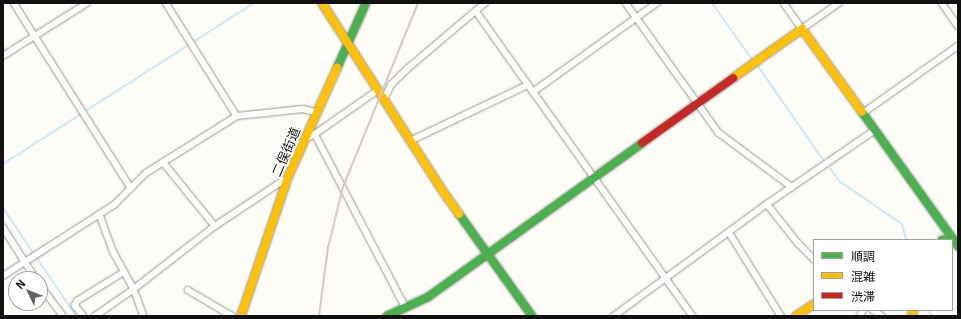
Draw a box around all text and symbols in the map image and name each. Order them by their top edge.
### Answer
street label: 二俣街道 [269,125,303,179]
legend [813,239,953,311]
text: 順調 [851,247,875,264]
text: 混雑 [851,267,875,284]
north arrow [8,271,48,311]
text: N [11,275,29,292]
text: 渋滞 [851,287,875,304]

